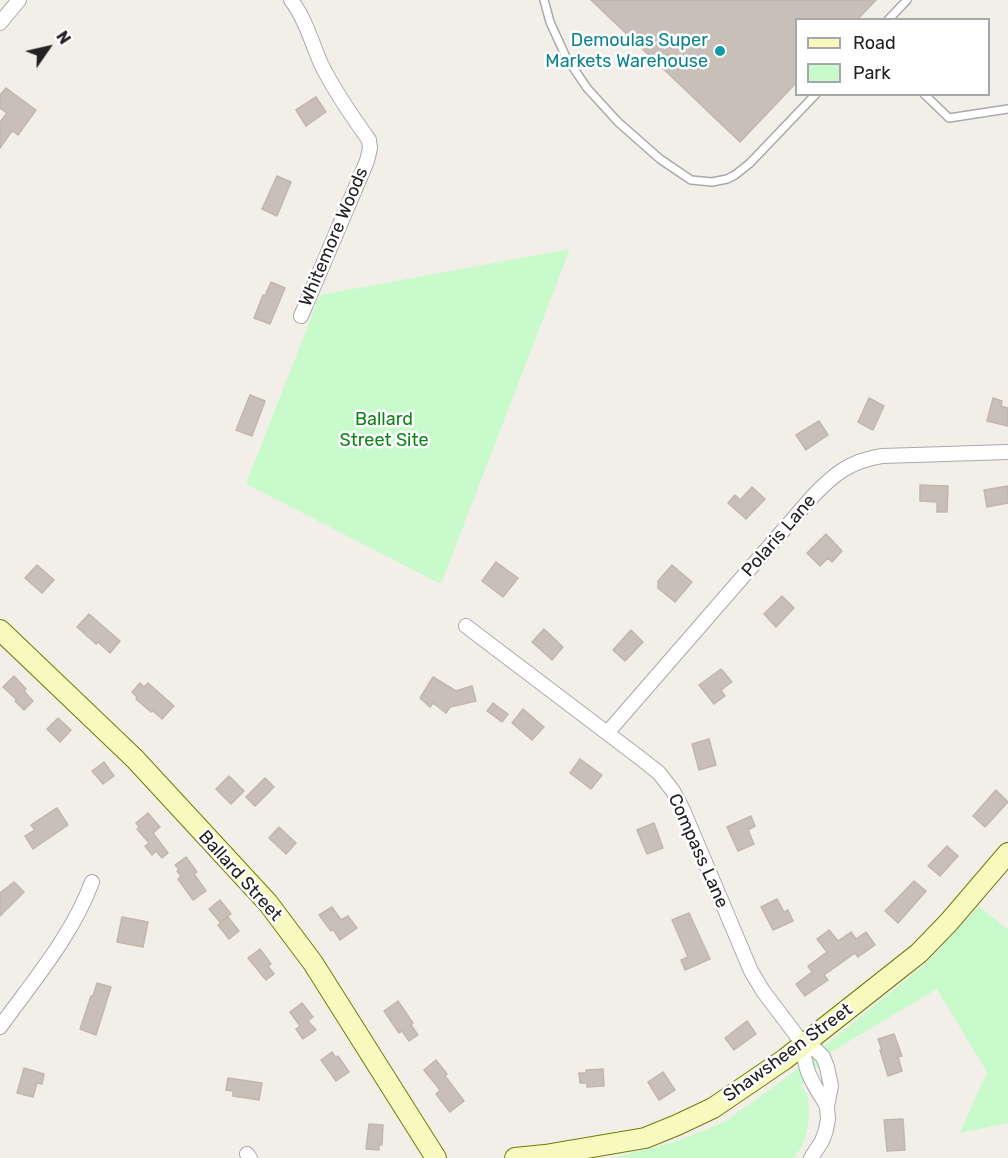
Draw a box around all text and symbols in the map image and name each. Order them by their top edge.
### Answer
north arrow [18,18,78,78]
legend [795,18,990,96]
text: N [52,28,74,48]
place label: Demoulas Super Markets Warehouse [545,30,708,72]
text: Road [853,32,896,54]
marker: Demoulas Super Markets Warehouse [713,44,727,58]
text: Park [853,62,890,84]
street label: Whitemore Woods [295,164,373,310]
park label: Ballard Street Site [339,409,429,452]
street label: Polaris Lane [737,490,821,582]
street label: Compass Lane [663,791,733,911]
street label: Ballard Street [194,826,286,926]
street label: Shawsheen Street [719,999,857,1107]

